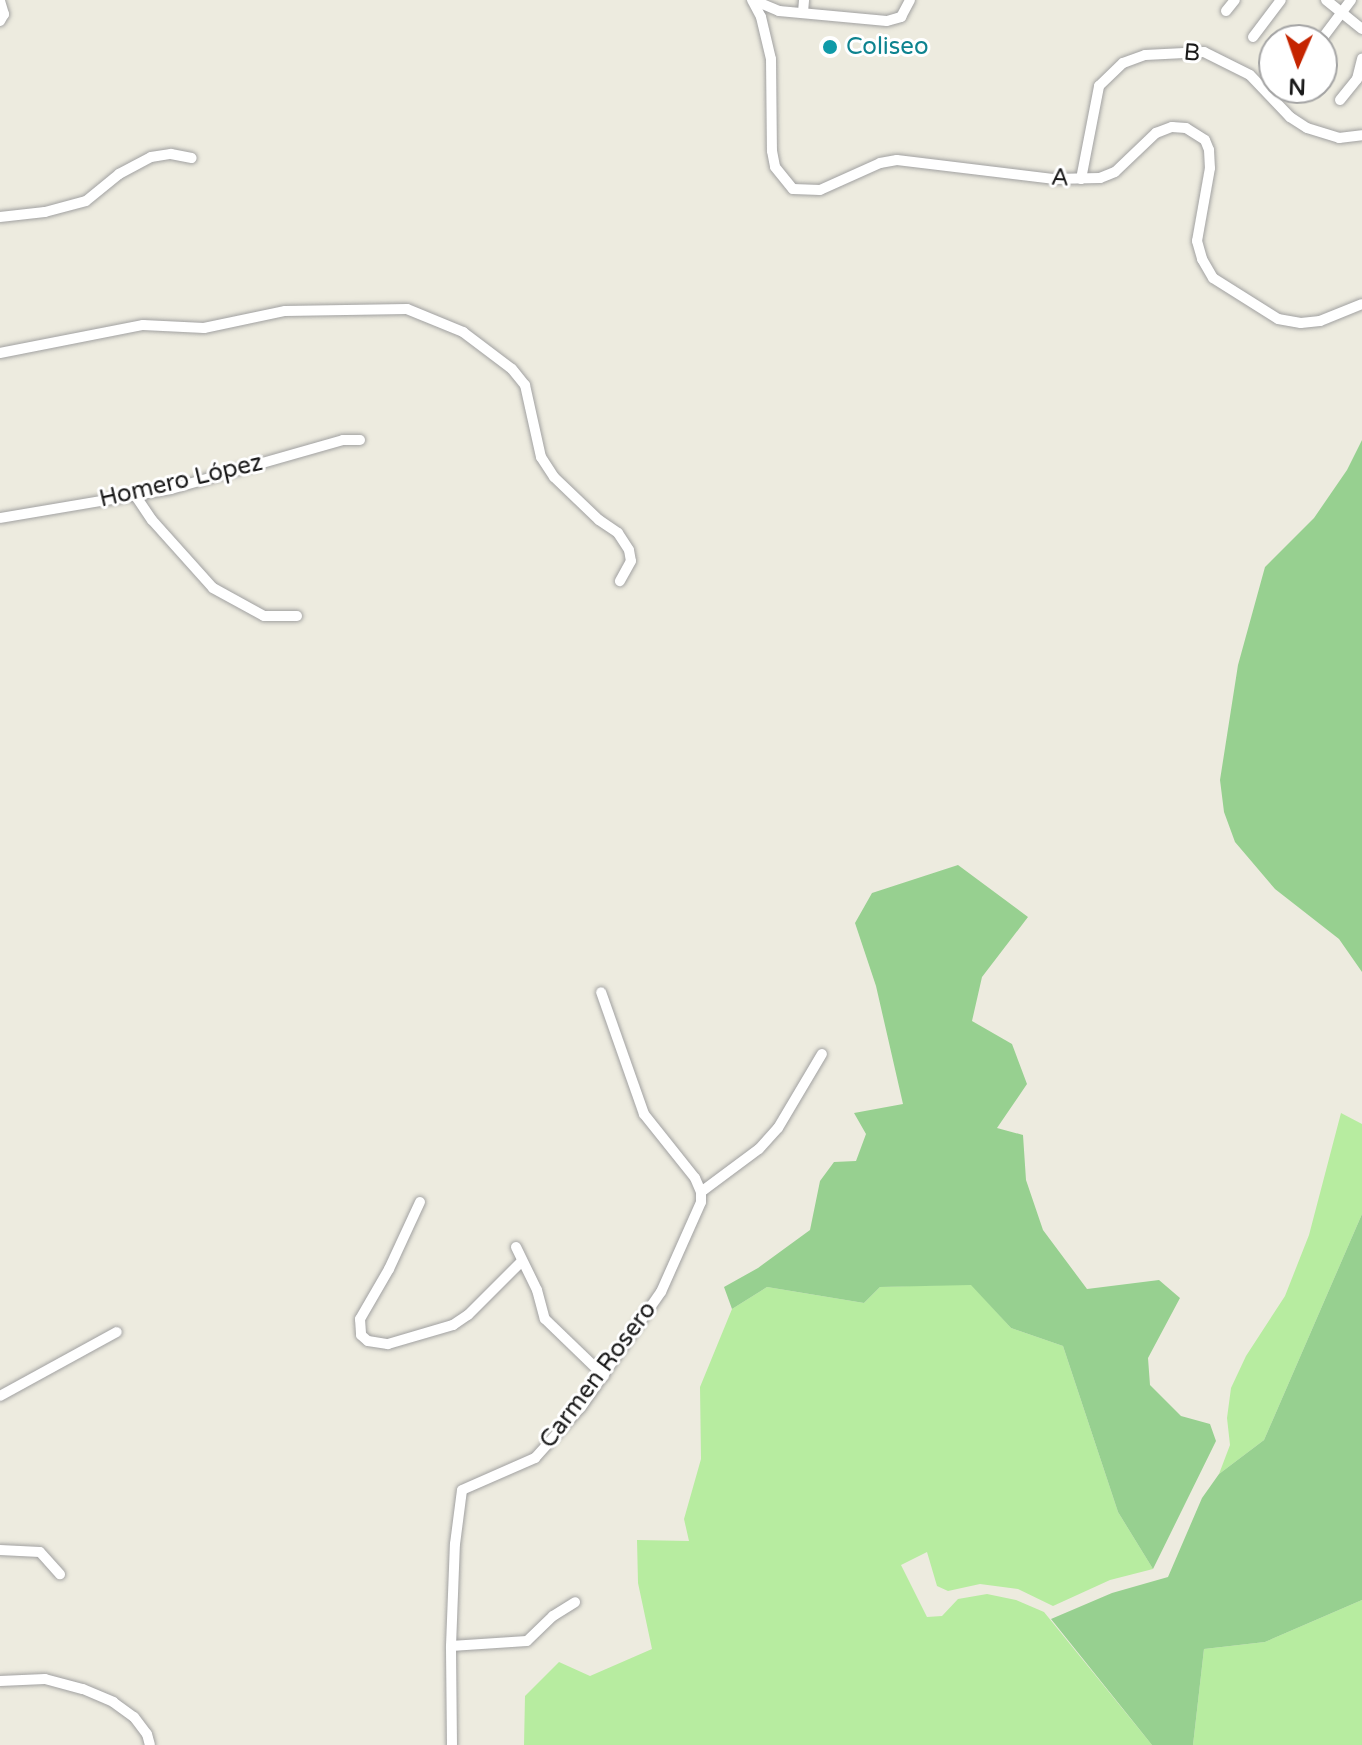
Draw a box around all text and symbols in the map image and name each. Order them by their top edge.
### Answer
north arrow [1258,24,1338,104]
place label: Coliseo [846,33,929,61]
marker: Coliseo [821,38,839,56]
street label: B [1182,38,1202,68]
text: N [1288,73,1307,99]
street label: A [1050,163,1070,193]
street label: Homero López [97,448,265,514]
street label: Carmen Rosero [534,1296,662,1454]

